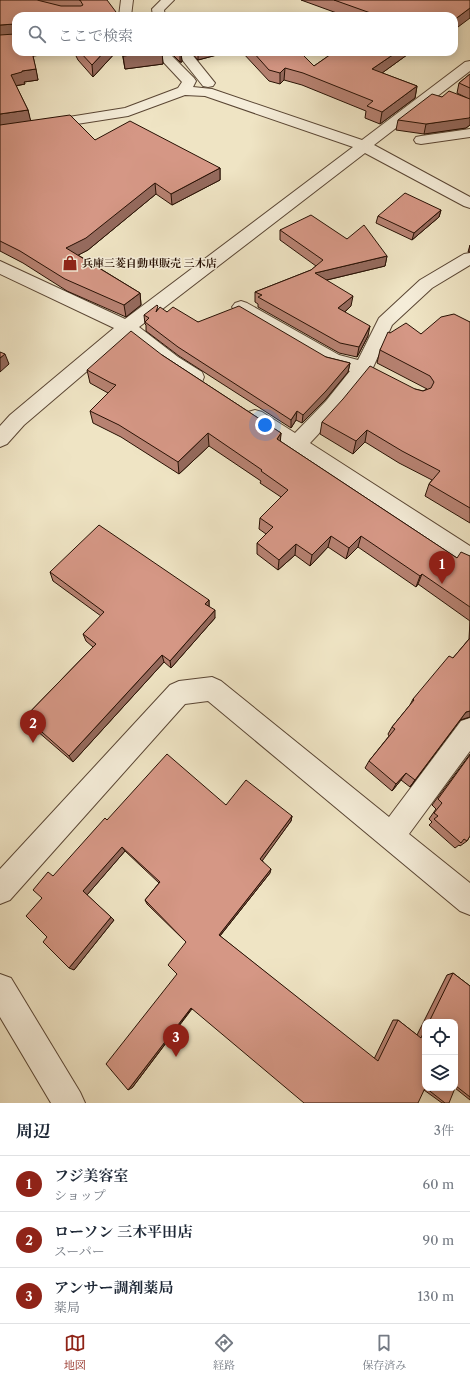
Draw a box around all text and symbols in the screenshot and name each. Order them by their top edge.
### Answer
search box [12,12,458,56]
icon: search [26,23,48,45]
text: ここで検索 [58,26,133,45]
shop icon: 兵庫三菱自動車販売 三木店 [61,254,79,272]
place label: 兵庫三菱自動車販売 三木店 [82,256,217,270]
your location [255,415,275,435]
pin: 1 [429,551,455,584]
pin: 2 [20,710,46,743]
map controls [422,1019,458,1091]
button: locate [422,1019,458,1055]
pin: 3 [163,1024,189,1057]
button: layers [422,1055,458,1091]
text: 周辺 [16,1121,50,1141]
text: 3件 [434,1122,454,1138]
text: フジ美容室 [54,1166,128,1185]
text: 1 [26,1176,32,1192]
text: 60 m [423,1176,454,1192]
text: ショップ [54,1187,106,1203]
text: ローソン 三木平田店 [54,1222,192,1241]
text: 2 [25,1232,33,1248]
text: 90 m [423,1232,454,1248]
text: スーパー [54,1243,105,1259]
text: アンサー調剤薬局 [54,1278,173,1297]
text: 3 [25,1288,33,1304]
text: 130 m [418,1288,454,1304]
text: 薬局 [54,1299,80,1315]
tab: 地図 [64,1332,86,1372]
tab: 経路 [213,1332,235,1372]
tab: 保存済み [362,1332,406,1372]

